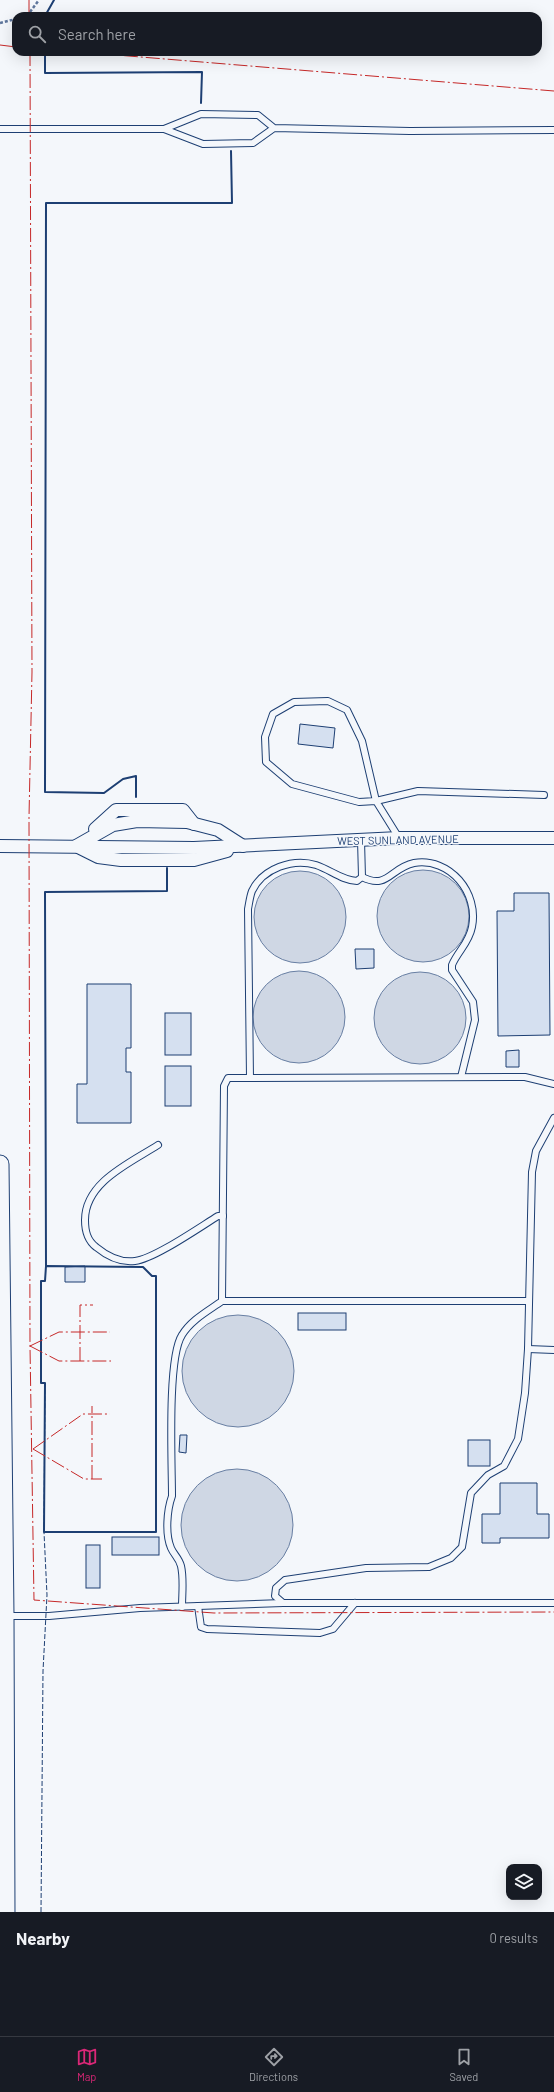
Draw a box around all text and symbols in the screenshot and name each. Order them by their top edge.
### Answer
search box [12,12,542,56]
icon: search [26,23,48,45]
text: Search here [58,25,136,43]
street label: WEST SUNLAND AVENUE [337,832,459,847]
map controls [506,1864,542,1900]
button: layers [506,1864,542,1900]
text: Nearby [16,1928,70,1948]
text: 0 results [489,1930,538,1946]
tab: Map [76,2046,98,2083]
tab: Directions [249,2046,298,2083]
tab: Saved [449,2046,478,2083]

